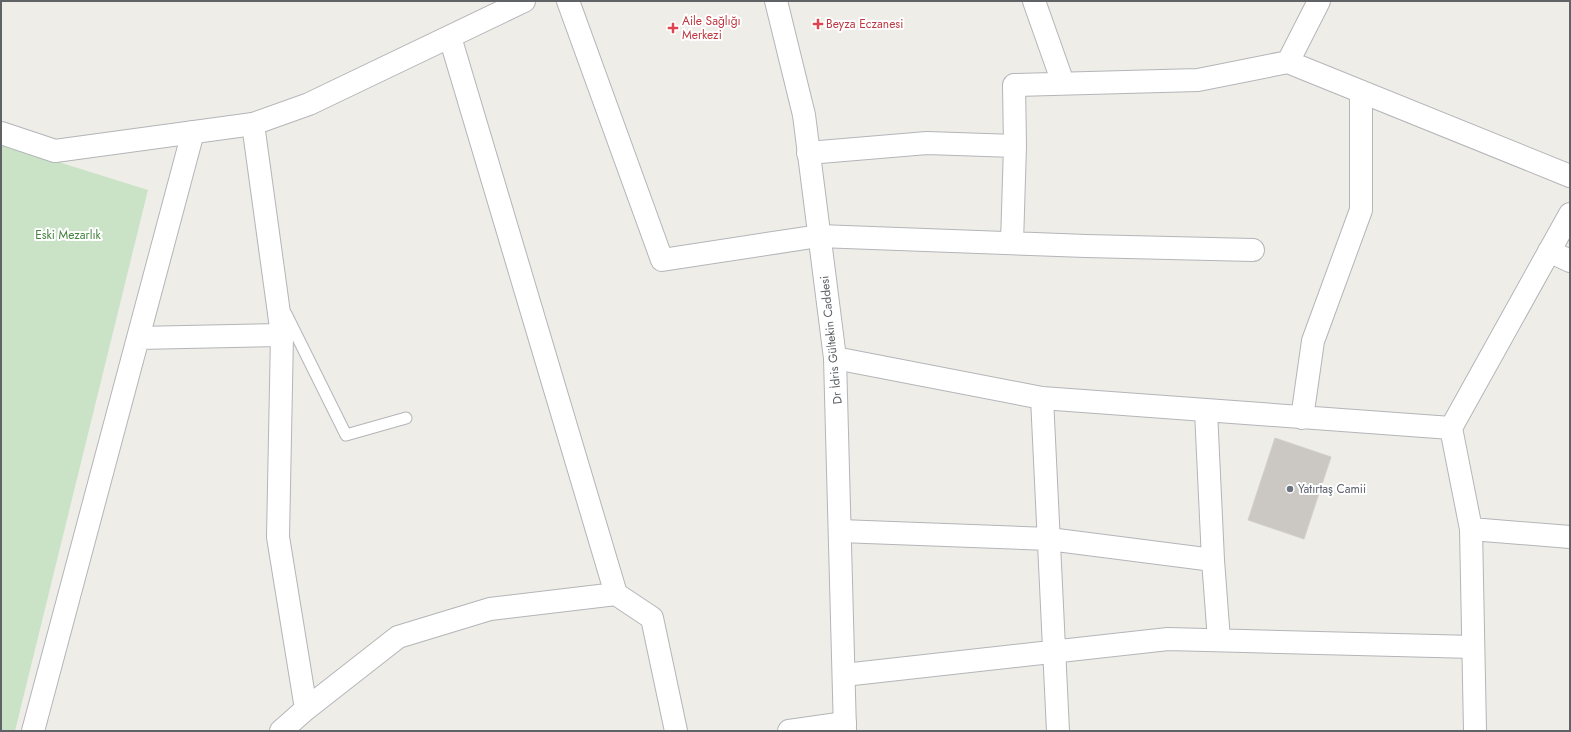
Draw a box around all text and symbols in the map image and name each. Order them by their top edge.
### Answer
place label: Aile Sağlığı Merkezi [682,12,741,44]
place label: Beyza Eczanesi [826,15,903,33]
marker: Beyza Eczanesi [813,19,823,29]
marker: Aile Sağlığı Merkezi [667,22,679,34]
park label: Eski Mezarlık [35,226,102,244]
street label: Dr İdris Gültekin Caddesi [815,275,847,405]
place label: Yatırtaş Camii [1298,480,1366,498]
marker: Yatırtaş Camii [1285,484,1295,494]

